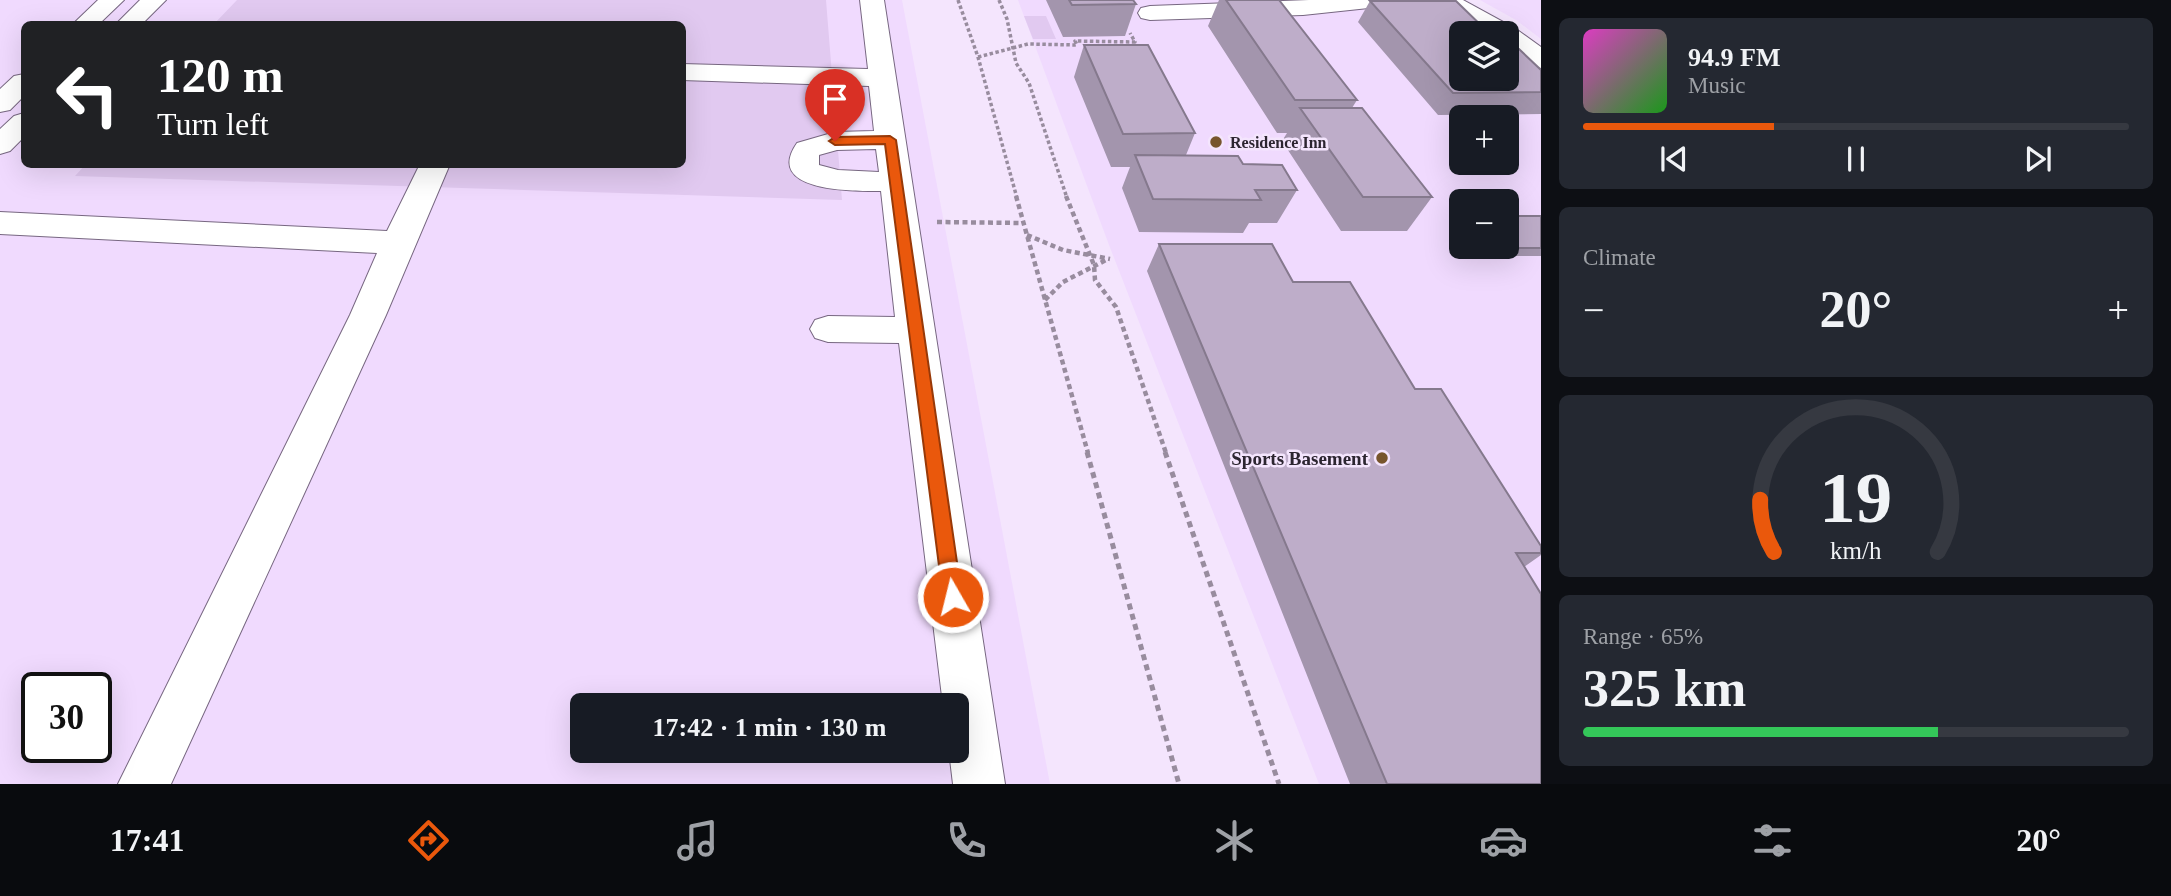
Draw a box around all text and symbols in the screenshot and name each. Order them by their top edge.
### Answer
map controls [1449,21,1519,259]
button: layers [1449,21,1519,91]
text: 94.9 FM [1688,43,1780,72]
text: 120 m [157,48,284,103]
icon: left [42,49,133,140]
pin [805,69,865,141]
text: Music [1688,73,1746,98]
icon: arrive [816,80,854,118]
button: + [1449,105,1519,175]
text: Turn left [157,106,269,142]
marker: Residence Inn [1208,134,1224,150]
place label: Residence Inn [1230,134,1327,151]
icon: previous [1655,140,1693,178]
icon: pause [1837,140,1875,178]
icon: next [2019,140,2057,178]
button: − [1449,189,1519,259]
text: Climate [1583,245,1656,270]
text: 20° [1820,281,1892,338]
text: − [1583,289,1604,331]
text: + [2108,289,2129,331]
place label: Sports Basement [1231,448,1369,469]
marker: Sports Basement [1374,450,1390,466]
text: 19 [1820,458,1892,539]
text: km/h [1830,537,1882,564]
position arrow [916,560,990,634]
text: Range · 65% [1583,624,1703,649]
text: 325 km [1583,660,1746,717]
speed limit sign: 30 [21,672,112,763]
text: 17:42 · 1 min · 130 m [653,713,887,742]
icon: directions [404,816,453,865]
icon: music [673,816,722,865]
icon: phone [942,816,991,865]
icon: climate [1210,816,1259,865]
icon: car [1479,816,1528,865]
icon: filters [1748,816,1797,865]
text: 17:41 [110,822,185,858]
text: 20° [2016,822,2061,858]

